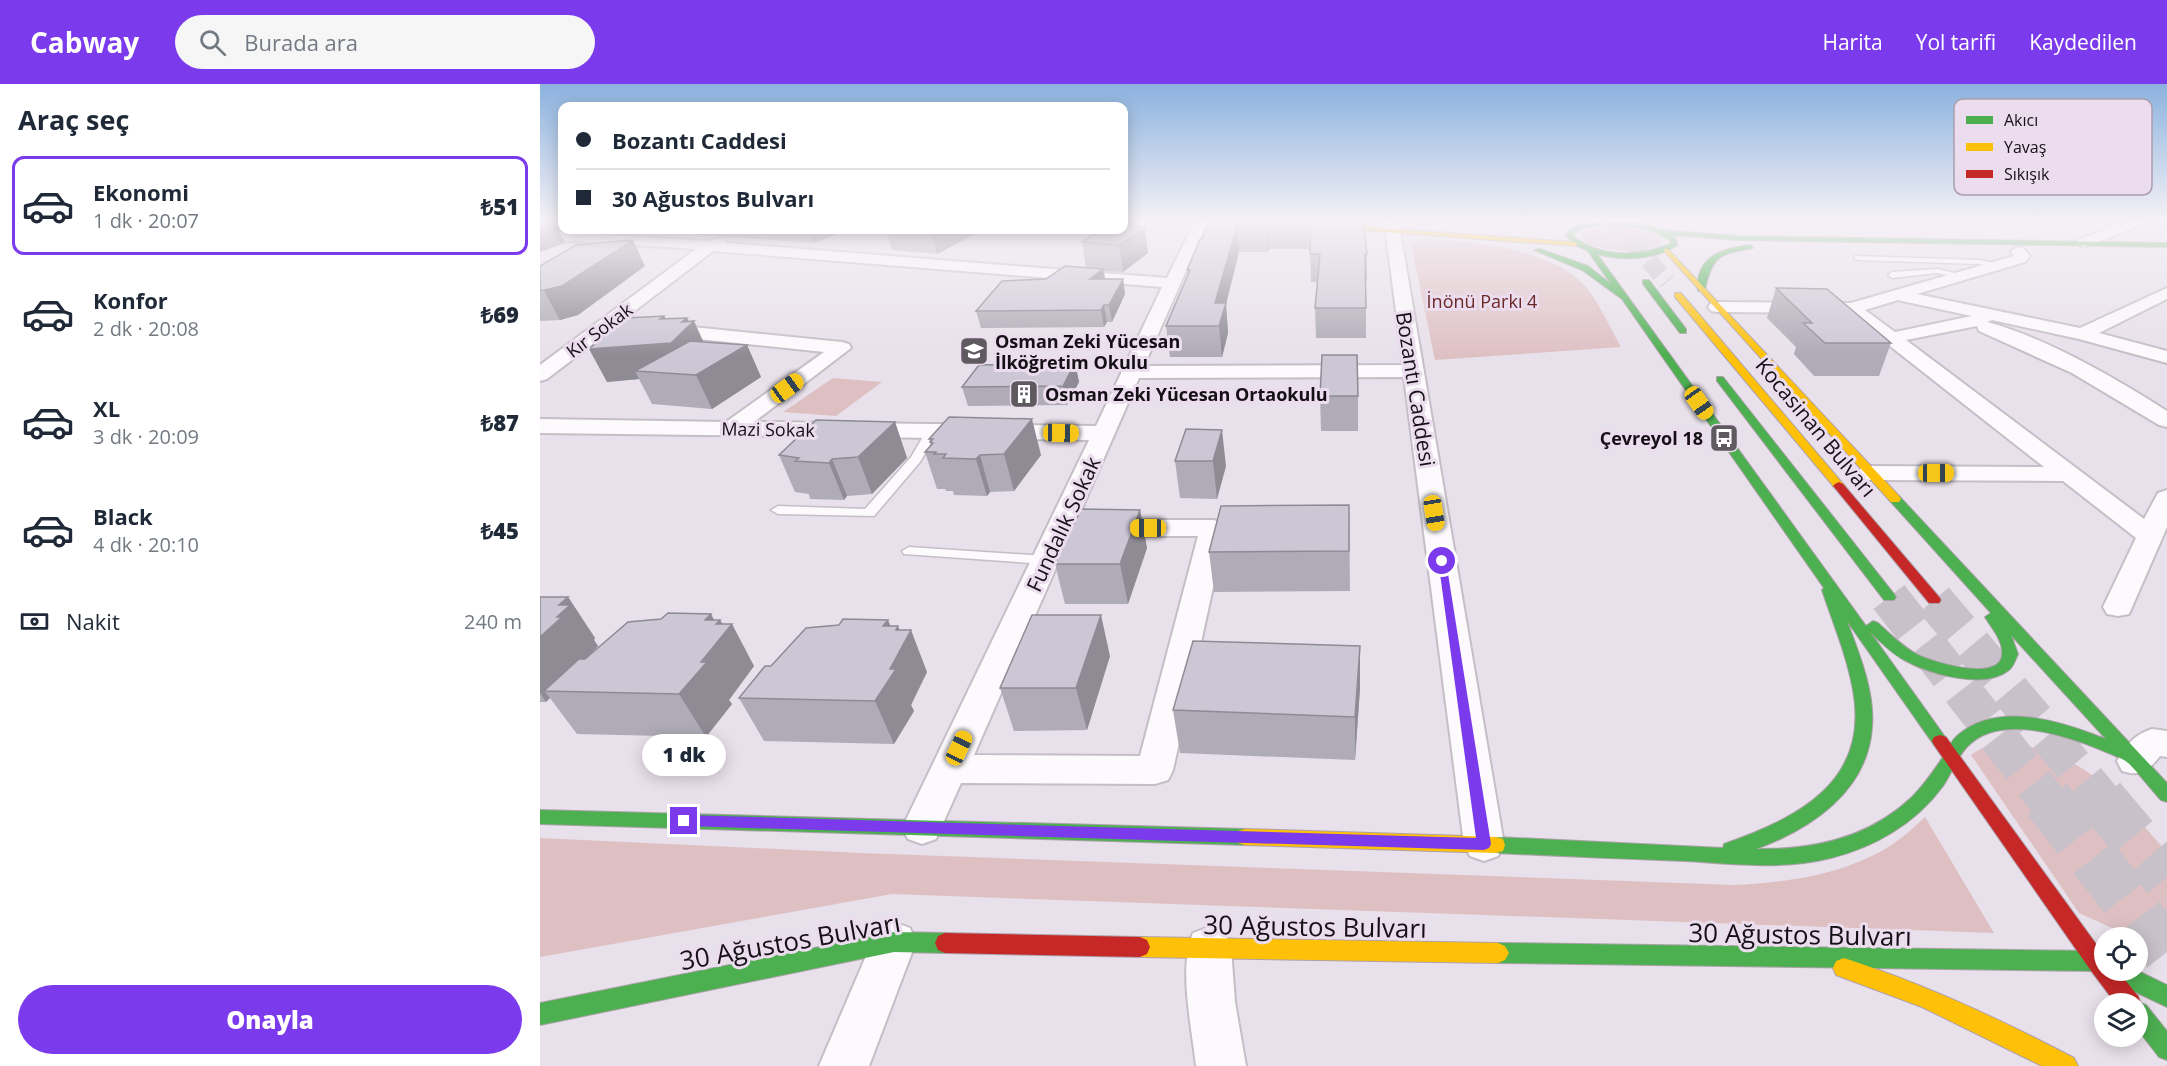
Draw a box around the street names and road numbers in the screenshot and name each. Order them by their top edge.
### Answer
street label: Kır Sokak [561,297,637,363]
street label: Bozantı Caddesi [1390,310,1442,468]
street label: Kocasinan Bulvarı [1750,352,1882,502]
street label: Mazi Sokak [721,416,815,442]
street label: Fundalık Sokak [1019,452,1107,596]
street label: 30 Ağustos Bulvarı [677,904,903,978]
street label: 30 Ağustos Bulvarı [1203,906,1427,946]
street label: 30 Ağustos Bulvarı [1688,914,1912,954]

